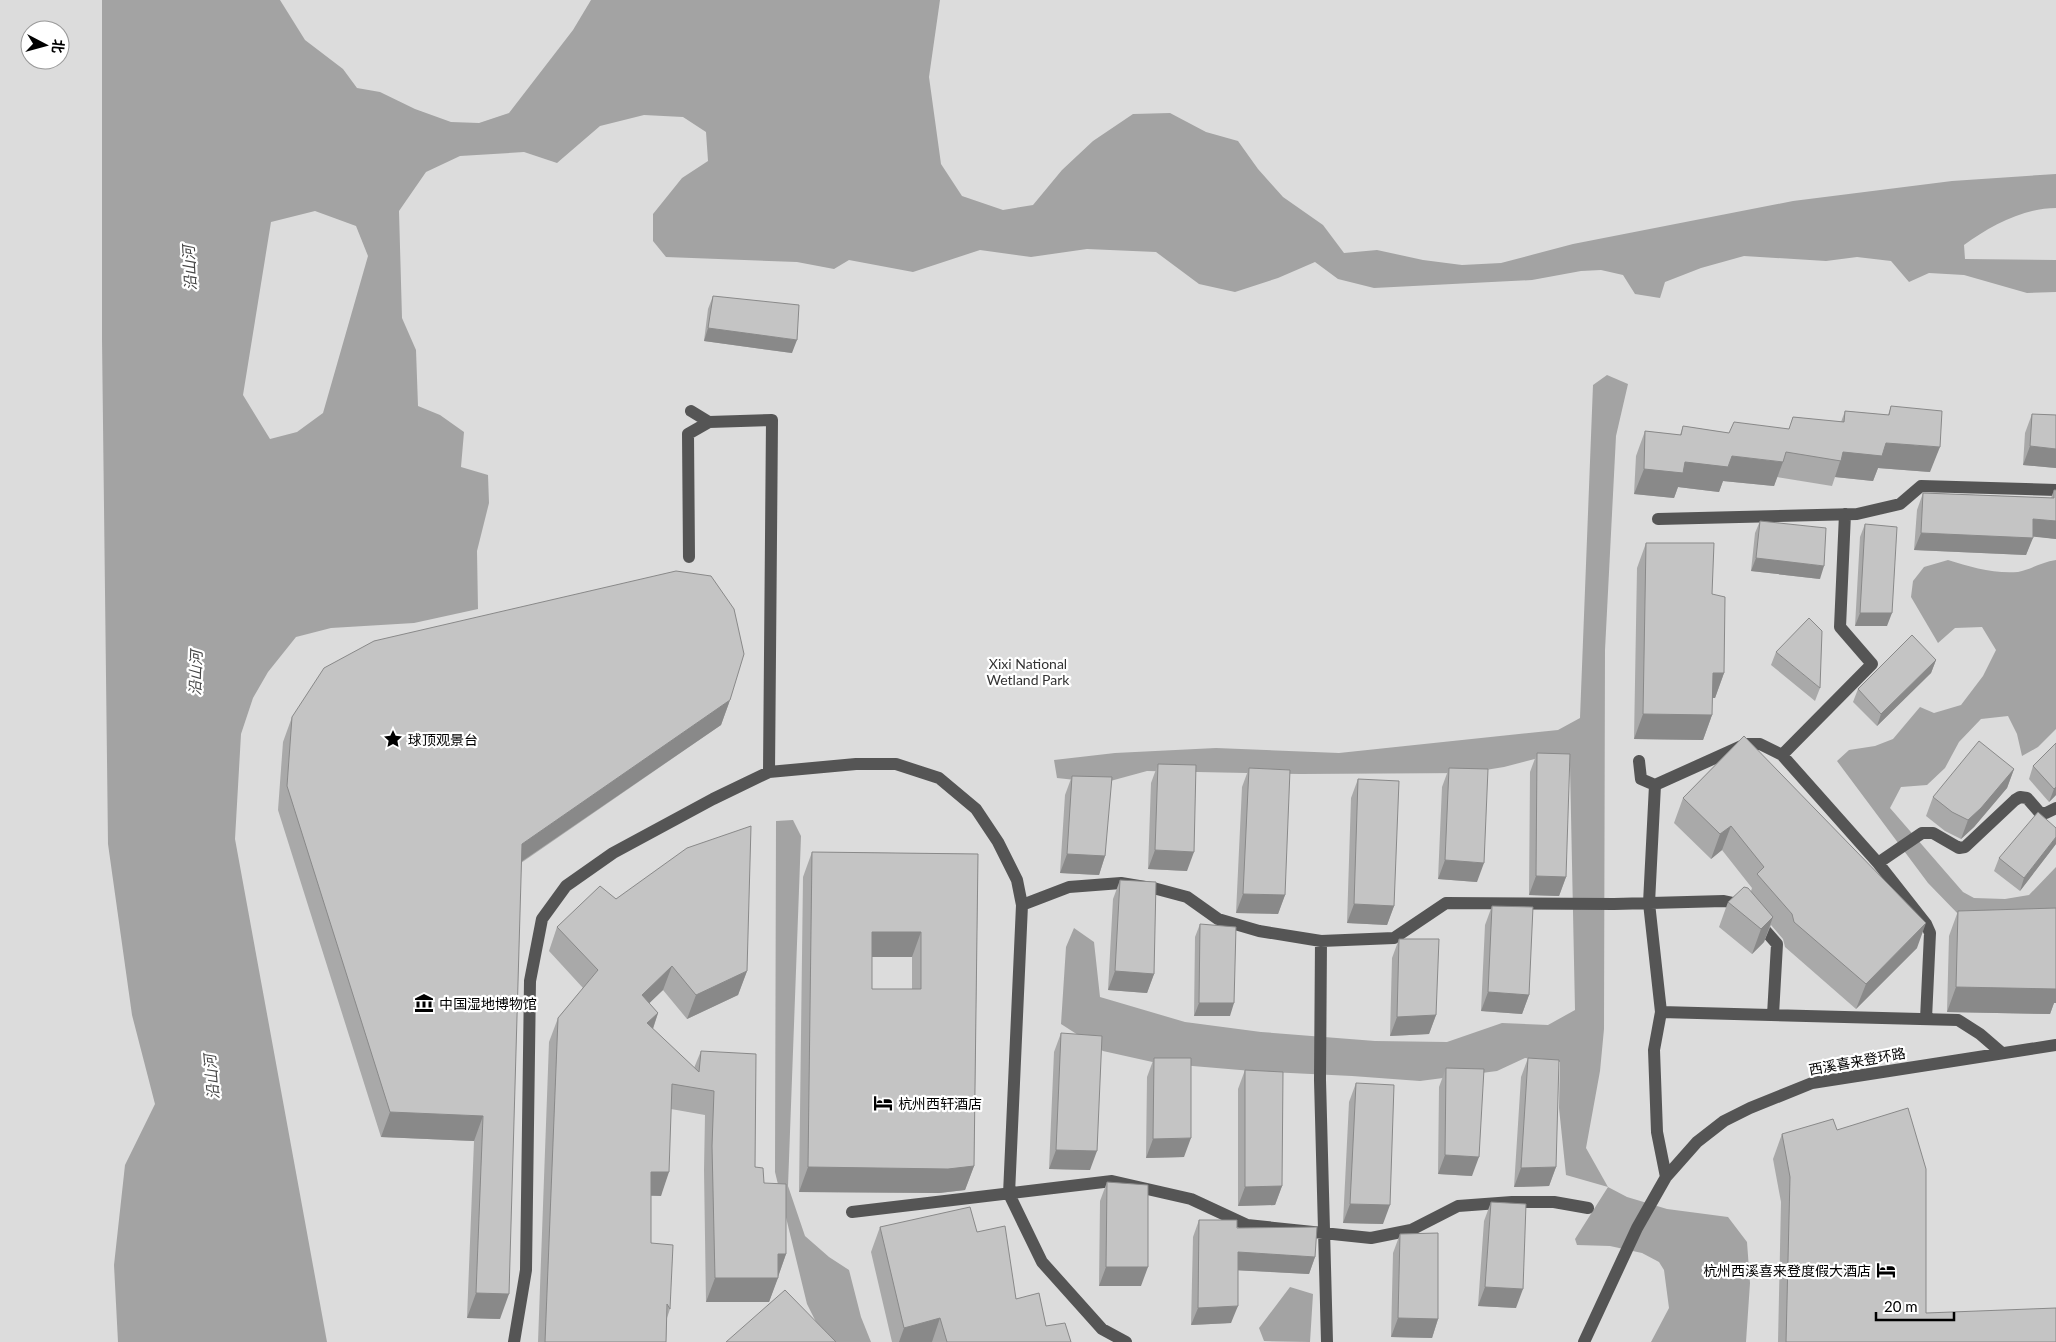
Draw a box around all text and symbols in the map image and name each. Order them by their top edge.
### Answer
north arrow [20,20,70,70]
text: 北 [49,39,68,54]
water label: 沿山河 [179,242,199,291]
water label: 沿山河 [185,647,205,696]
park label: Xixi National Wetland Park [987,655,1070,688]
place icon: 球顶观景台 [382,728,404,750]
place label: 球顶观景台 [408,731,478,748]
museum icon: 中国湿地博物馆 [413,992,435,1014]
place label: 中国湿地博物馆 [439,995,537,1012]
street label: 西溪喜来登环路 [1807,1044,1907,1078]
water label: 沿山河 [200,1051,222,1100]
hotel icon: 杭州西轩酒店 [872,1092,894,1114]
place label: 杭州西轩酒店 [898,1095,982,1112]
hotel icon: 杭州西溪喜来登度假大酒店 [1875,1259,1897,1281]
place label: 杭州西溪喜来登度假大酒店 [1703,1262,1871,1279]
scale bar [1876,1290,1954,1322]
text: 20 m [1884,1297,1918,1315]

